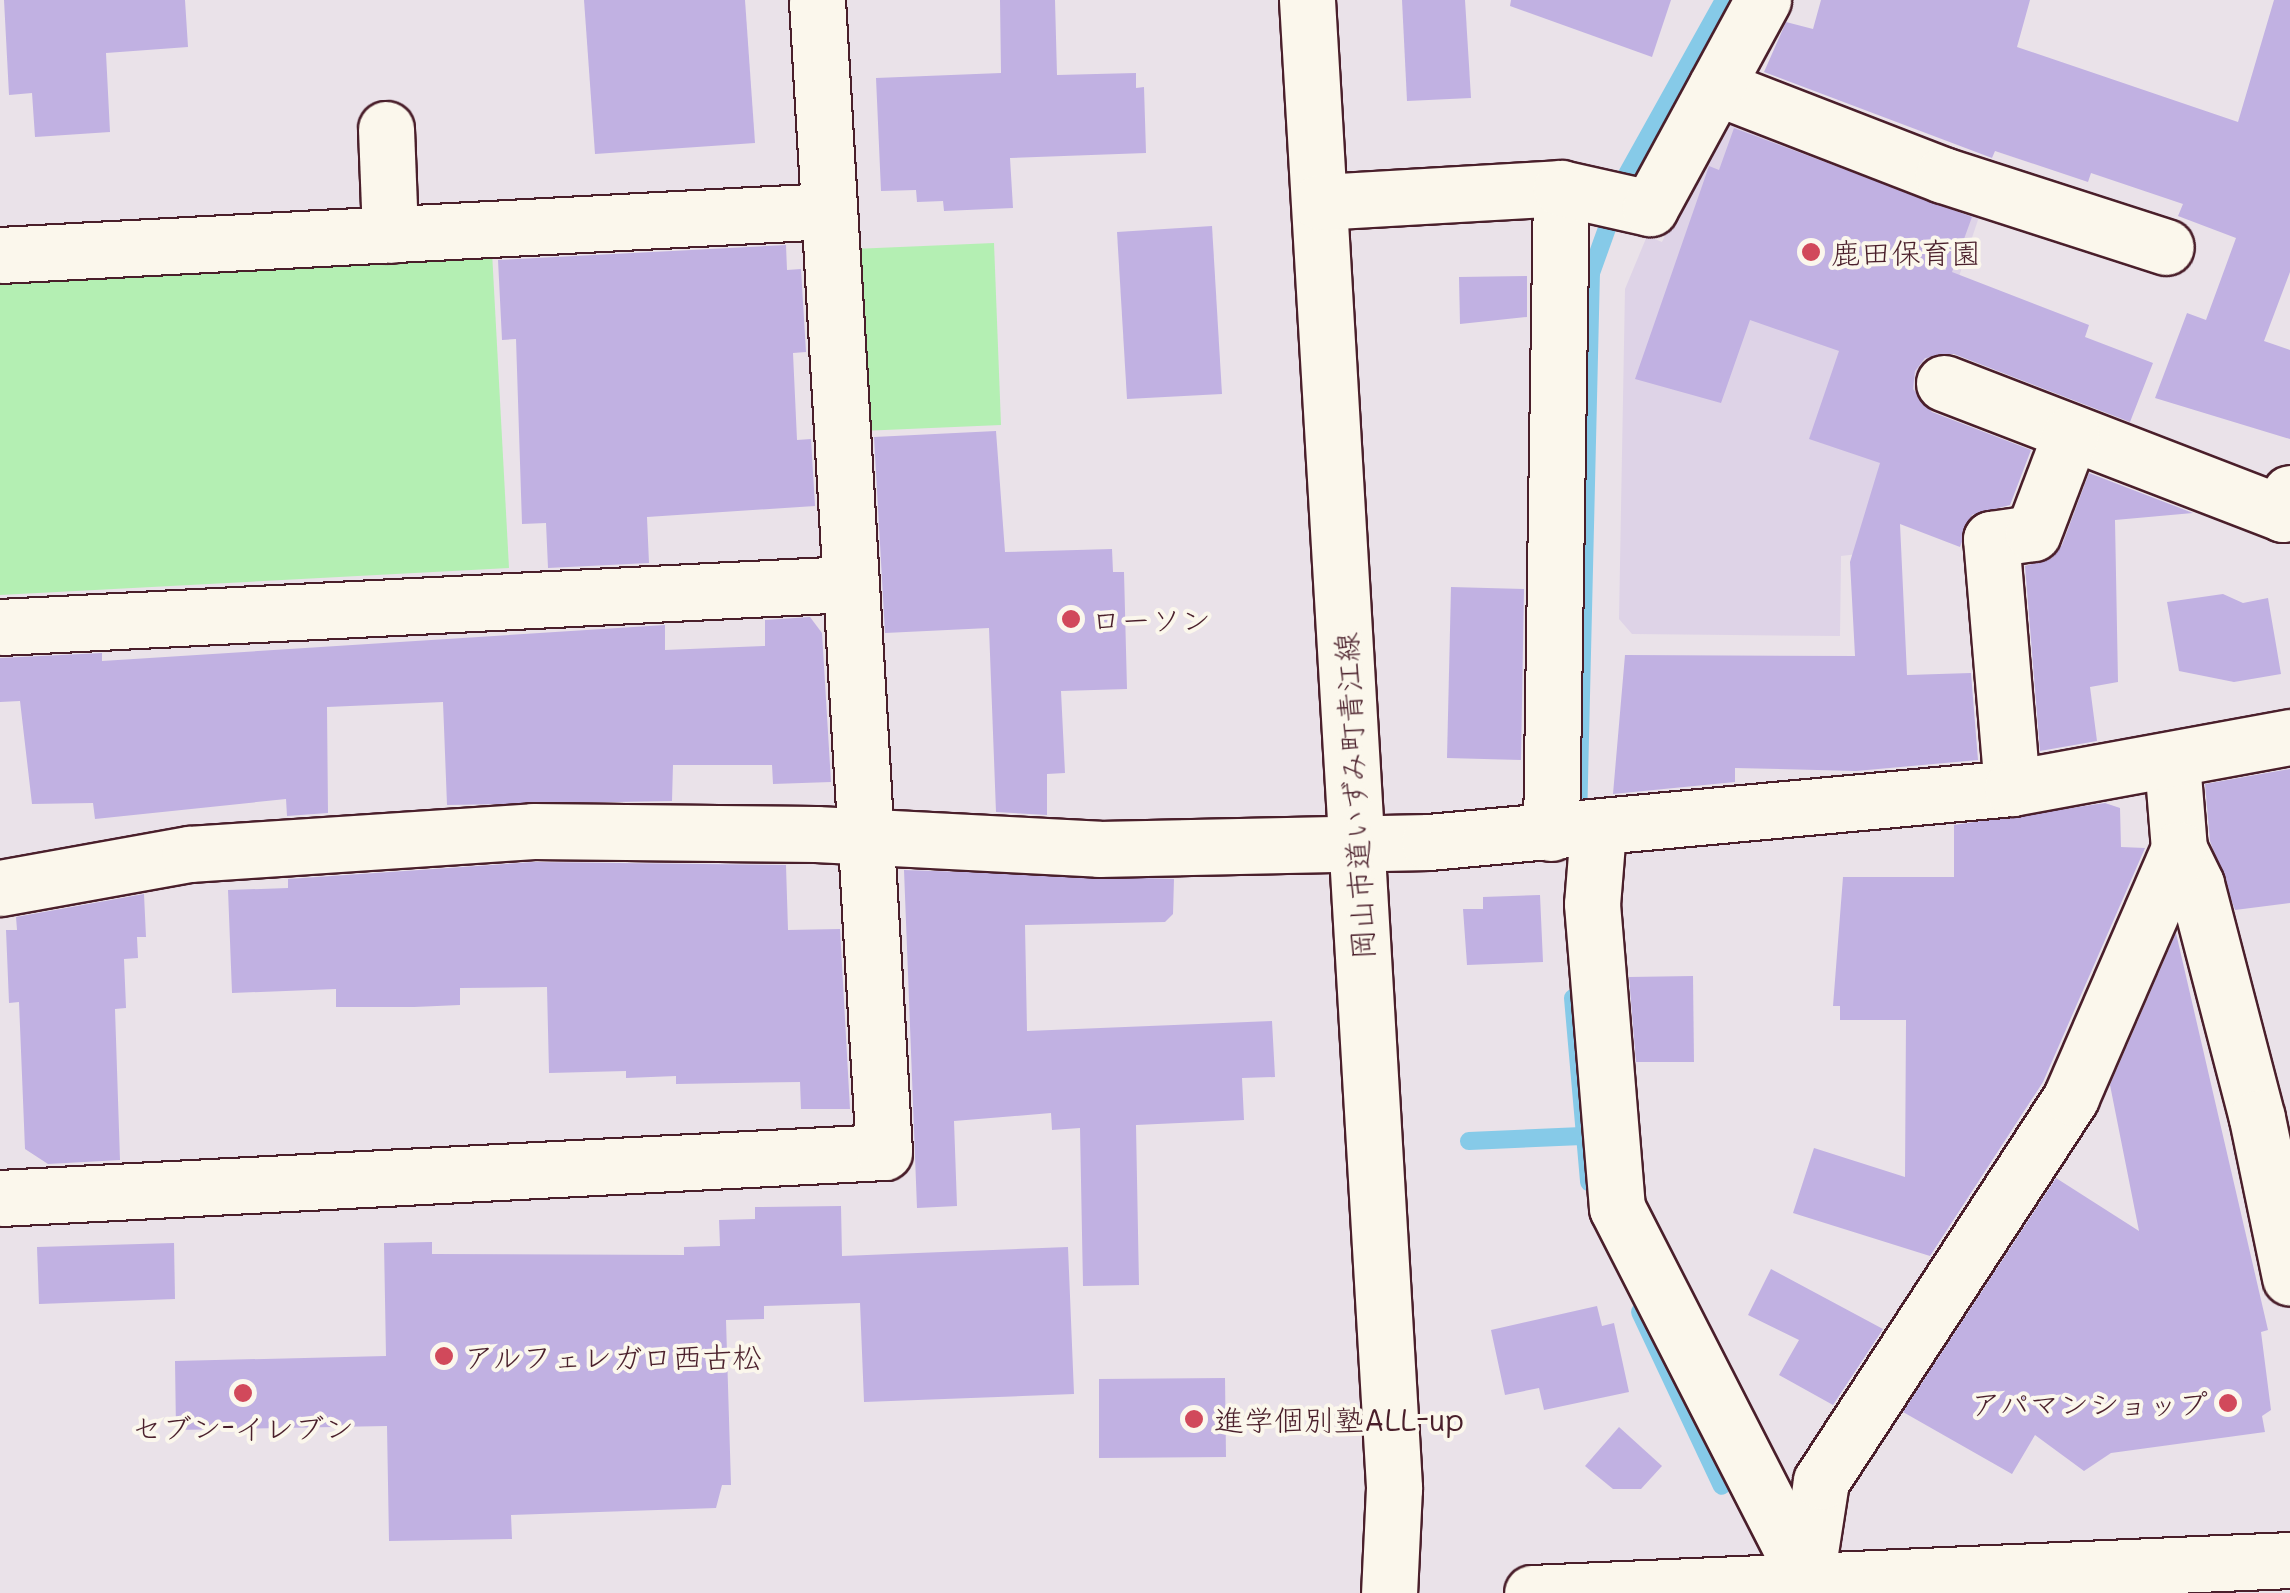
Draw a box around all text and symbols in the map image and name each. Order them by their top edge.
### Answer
place label: 鹿田保育園 [1831,234,1981,270]
marker: 鹿田保育園 [1800,241,1822,263]
place label: ローソン [1091,601,1211,637]
marker: ローソン [1060,608,1082,630]
street label: 岡山市道いずみ町青江線 [1327,630,1381,962]
place label: アルフェレガロ西古松 [464,1338,764,1374]
marker: アルフェレガロ西古松 [433,1345,455,1367]
marker: セブン-イレブン [232,1382,254,1404]
place label: アパマンショップ [1968,1385,2208,1421]
marker: アパマンショップ [2217,1392,2239,1414]
place label: 進学個別塾ALL-up [1214,1401,1464,1437]
marker: 進学個別塾ALL-up [1183,1408,1205,1430]
place label: セブン-イレブン [132,1409,354,1445]

